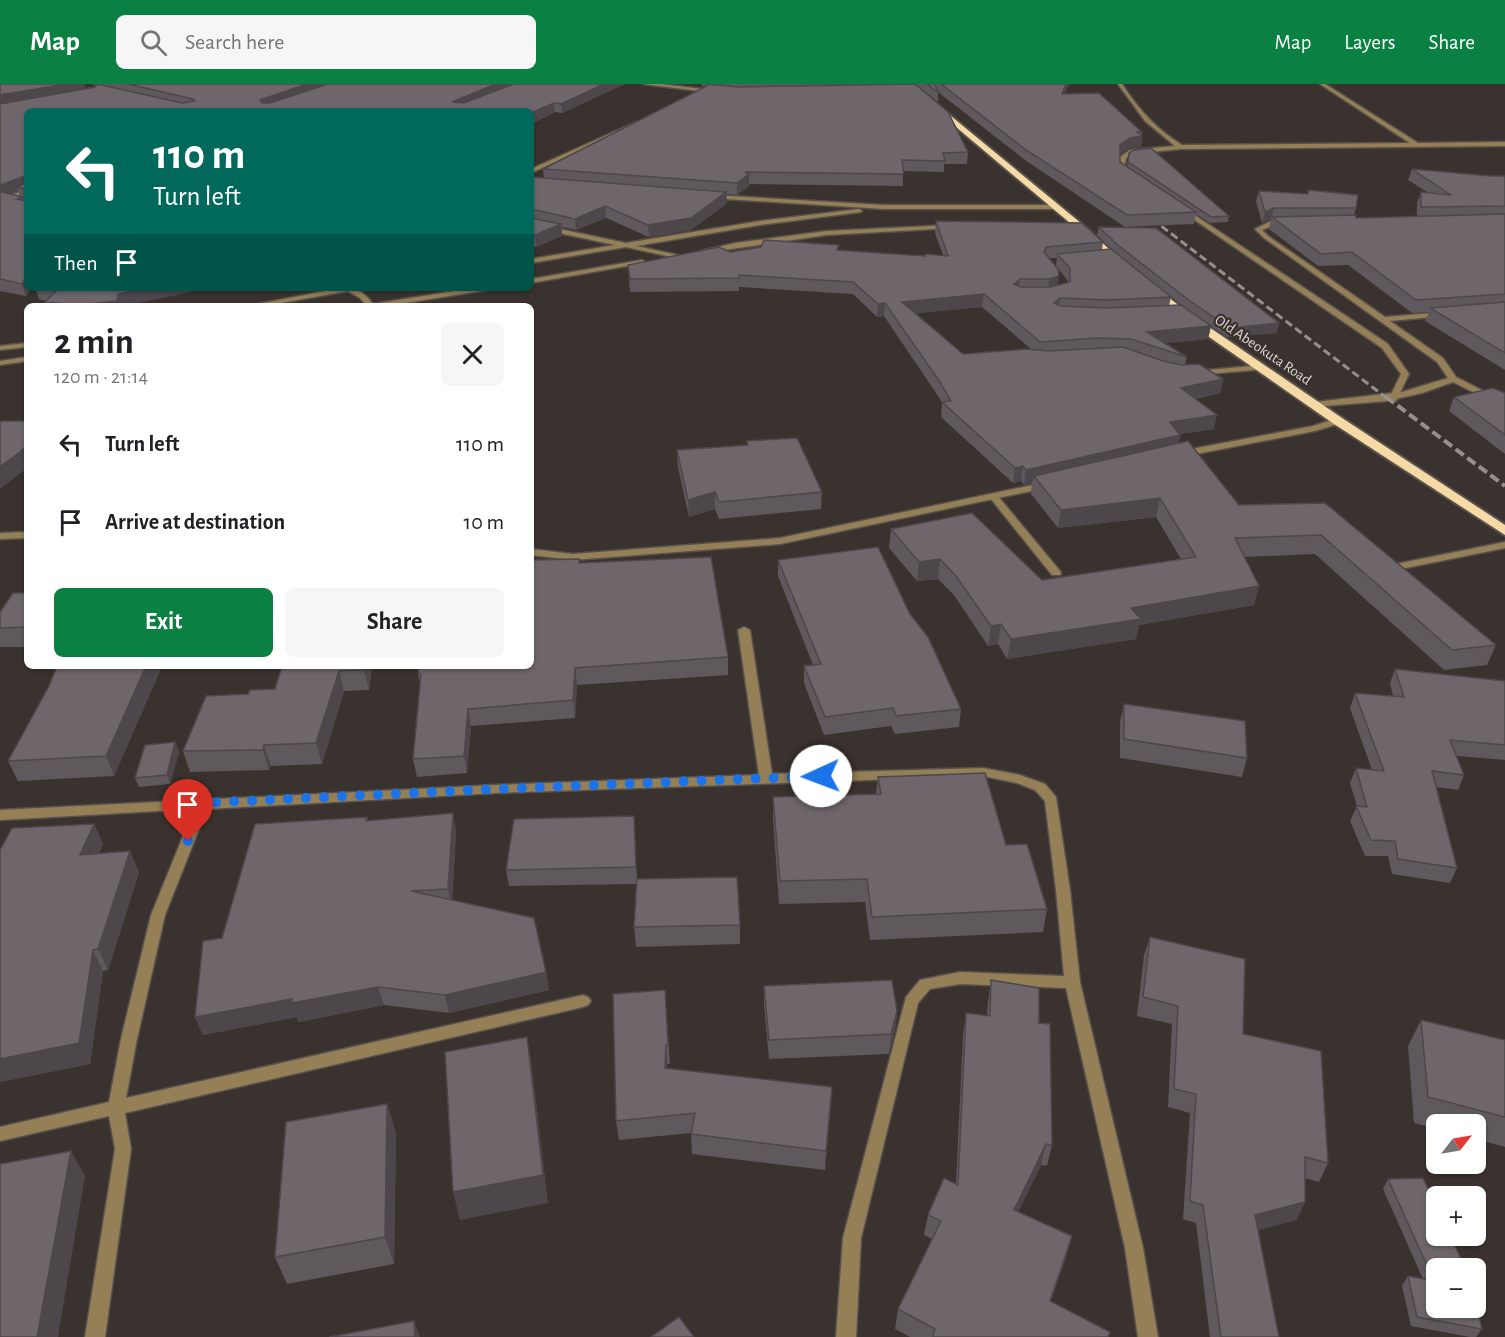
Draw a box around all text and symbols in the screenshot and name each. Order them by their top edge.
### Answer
search box [116,15,536,69]
icon: search [137,26,170,59]
text: Map [30,28,80,56]
text: Search here [185,31,284,53]
text: Map [1275,32,1311,53]
text: Layers [1344,32,1395,53]
text: Share [1428,32,1475,53]
icon: left [54,132,132,210]
text: 110 m [153,134,245,176]
text: Turn left [153,183,241,210]
icon: arrive [110,246,143,279]
text: Then [54,252,98,274]
street label: Old Abeokuta Road [1212,312,1314,388]
button: close [441,323,504,386]
text: 2 min [54,324,134,360]
text: 120 m · 21:14 [54,367,148,387]
icon: left [54,428,87,461]
text: Turn left [105,433,179,455]
text: 110 m [456,433,504,455]
icon: arrive [54,506,87,539]
text: Arrive at destination [105,511,285,533]
text: 10 m [464,511,504,533]
button: Exit [54,588,273,657]
button: Share [285,588,504,657]
position arrow [789,744,853,808]
pin [162,779,213,841]
icon: arrive [171,788,204,821]
north arrow [1426,1114,1486,1174]
map controls [1426,1114,1486,1318]
button: + [1426,1186,1486,1246]
button: − [1426,1258,1486,1318]

